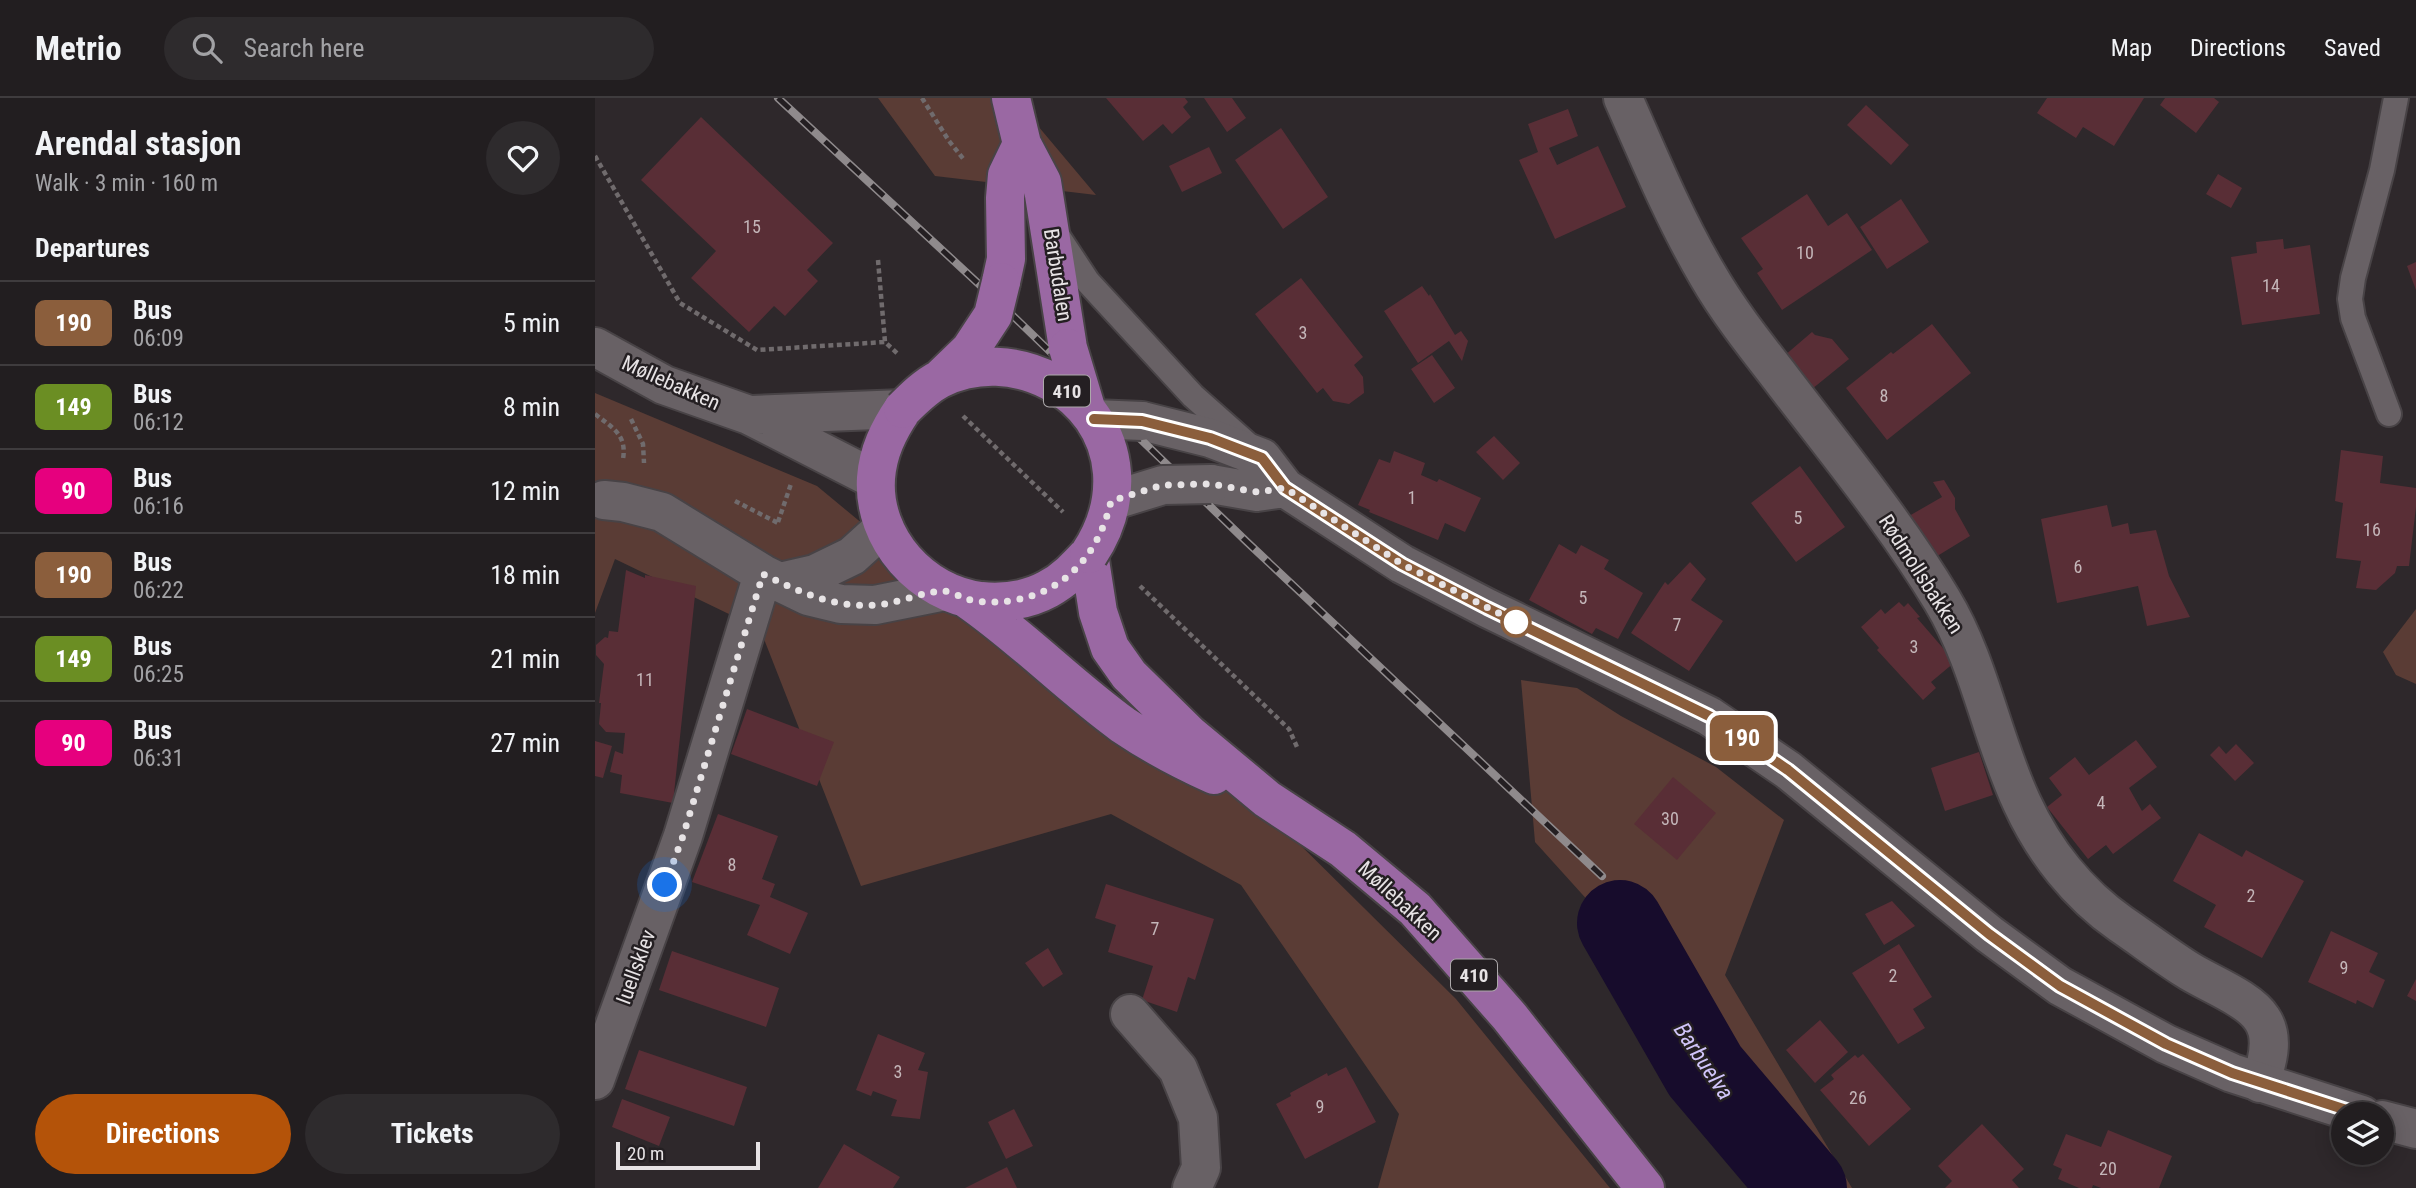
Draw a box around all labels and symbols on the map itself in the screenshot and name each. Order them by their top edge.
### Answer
house number: 15 [743,216,761,237]
street label: Barbudalen [1039,227,1077,323]
house number: 10 [1796,242,1814,263]
house number: 14 [2262,275,2280,296]
house number: 3 [1299,322,1307,343]
street label: Møllebakken [618,351,724,415]
road number: 410 [1044,376,1090,406]
house number: 8 [1880,385,1888,406]
house number: 1 [1408,487,1416,508]
house number: 5 [1794,507,1803,528]
street label: Rødmollsbakken [1874,510,1968,638]
house number: 16 [2363,519,2381,540]
house number: 6 [2074,556,2082,577]
house number: 5 [1579,587,1588,608]
unlabelled marker [1501,607,1531,637]
house number: 7 [1673,614,1682,635]
house number: 3 [1910,636,1918,657]
house number: 11 [636,669,654,690]
line badge: 190 [1702,715,1782,761]
house number: 4 [2097,792,2106,813]
house number: 30 [1661,808,1679,829]
house number: 8 [728,854,736,875]
street label: Møllebakken [1353,856,1447,946]
your location [647,867,682,902]
house number: 2 [2247,885,2256,906]
house number: 7 [1151,918,1160,939]
street label: Iuellsklev [611,926,661,1007]
house number: 9 [2340,957,2348,978]
road number: 410 [1451,960,1497,990]
house number: 2 [1889,965,1898,986]
water label: Barbuelva [1668,1018,1739,1105]
house number: 3 [894,1061,902,1082]
house number: 26 [1849,1087,1867,1108]
house number: 9 [1316,1096,1324,1117]
scale bar [616,1139,759,1171]
house number: 20 [2099,1158,2117,1179]

